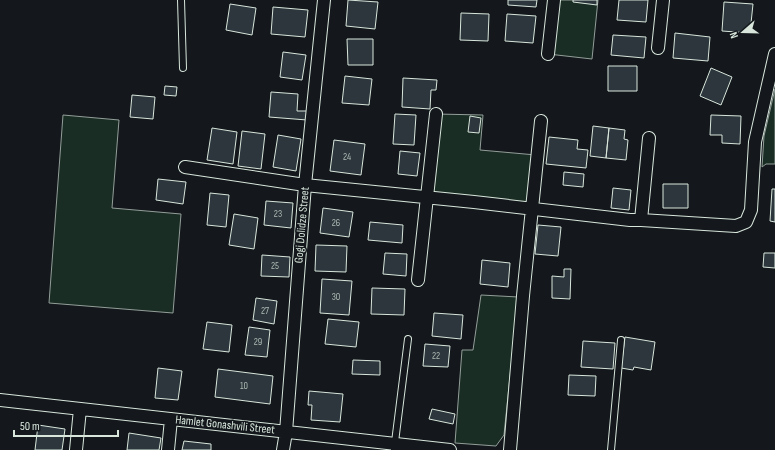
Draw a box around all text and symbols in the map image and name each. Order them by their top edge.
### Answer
north arrow [723,12,763,52]
text: N [727,30,741,40]
house number: 24 [343,151,351,163]
street label: Gogi Dolidze Street [291,186,313,264]
house number: 23 [274,208,282,220]
house number: 26 [332,217,340,229]
house number: 25 [271,260,279,272]
house number: 30 [332,291,340,303]
house number: 27 [261,305,269,317]
house number: 29 [254,336,262,348]
house number: 22 [432,350,440,362]
house number: 10 [240,380,248,392]
scale bar [14,412,118,438]
street label: Hamlet Gonashvili Street [174,412,276,438]
text: 50 m [20,419,40,434]

